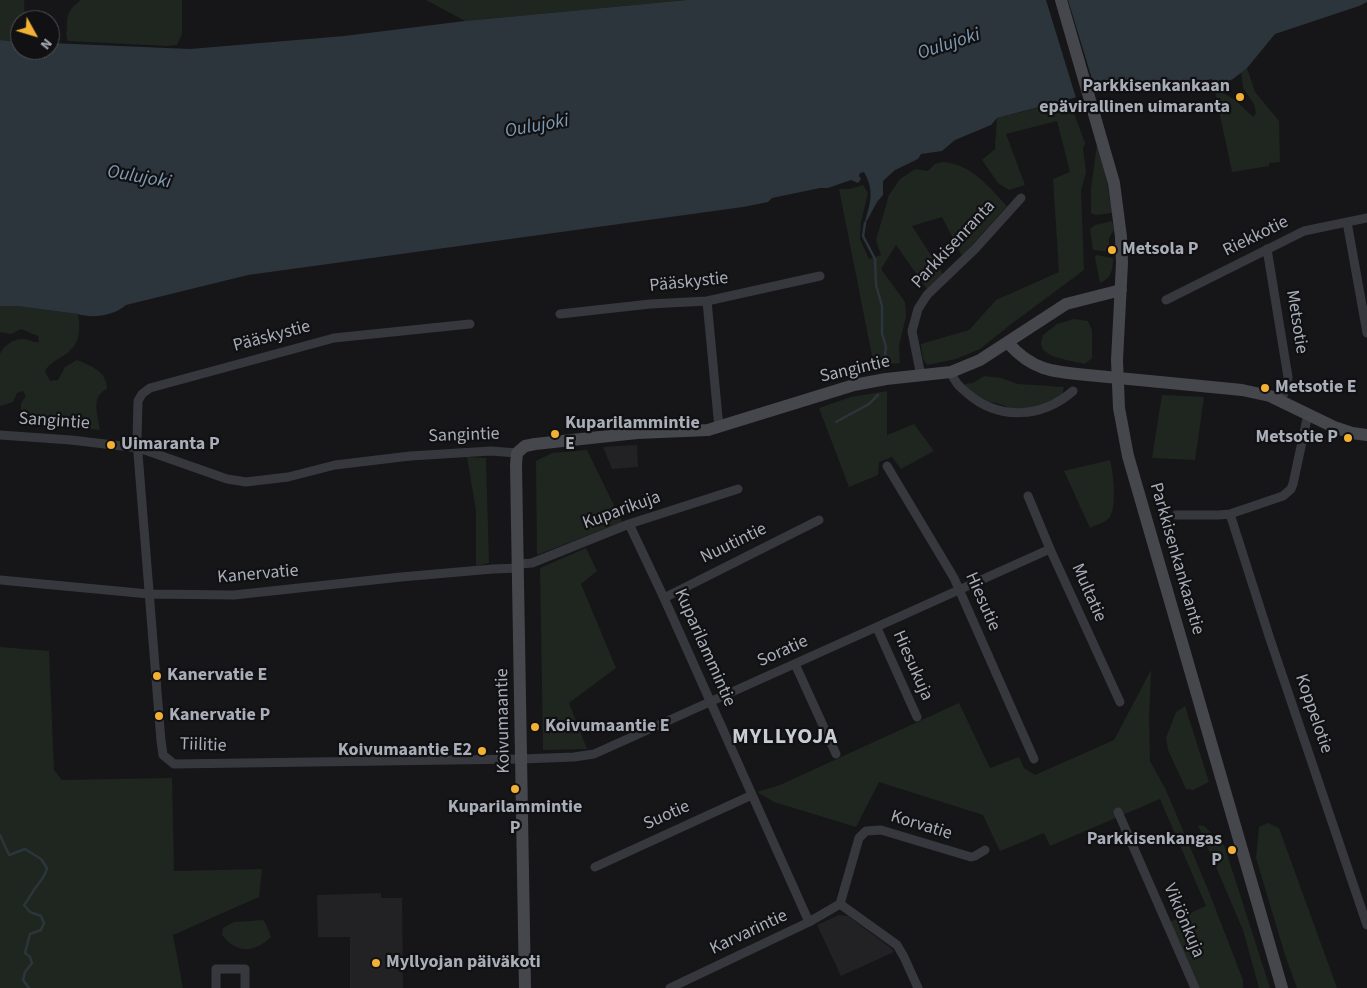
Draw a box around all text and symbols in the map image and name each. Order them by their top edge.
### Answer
north arrow [10,10,60,60]
water label: Oulujoki [915,24,983,66]
text: N [35,34,57,54]
place label: Parkkisenkankaan epävirallinen uimaranta [1039,76,1230,118]
marker: Parkkisenkankaan epävirallinen uimaranta [1234,91,1246,103]
water label: Oulujoki [503,110,571,144]
water label: Oulujoki [105,161,173,195]
street label: Parkkisenranta [908,196,1000,294]
street label: Riekkotie [1220,212,1292,262]
place label: Metsola P [1122,239,1198,261]
marker: Metsola P [1106,244,1118,256]
street label: Pääskystie [649,268,729,298]
street label: Metsotie [1280,289,1312,355]
street label: Pääskystie [231,316,313,358]
street label: Sangintie [818,351,892,389]
place label: Metsotie E [1275,377,1357,399]
marker: Metsotie E [1259,382,1271,394]
street label: Sangintie [18,409,90,435]
place label: Kuparilammintie E [565,413,700,456]
street label: Sangintie [428,424,500,448]
place label: Metsotie P [1255,427,1338,449]
marker: Kuparilammintie E [549,428,561,440]
marker: Metsotie P [1342,432,1354,444]
place label: Uimaranta P [121,434,220,456]
marker: Uimaranta P [105,439,117,451]
street label: Parkkisenkankaantie [1144,481,1208,637]
street label: Kuparikuja [580,487,664,535]
street label: Nuutintie [697,519,771,569]
street label: Kanervatie [217,561,299,589]
street label: Multatie [1066,561,1110,625]
street label: Hiesutie [960,569,1004,635]
street label: Kuparilammintie [668,586,740,710]
street label: Hiesukuja [887,628,937,704]
street label: Soratie [754,631,812,673]
place label: Kanervatie E [167,665,267,687]
street label: Koivumaantie [492,668,516,774]
marker: Kanervatie E [151,670,163,682]
street label: Koppelotie [1289,672,1337,756]
place label: Kanervatie P [169,705,270,727]
marker: Kanervatie P [153,710,165,722]
place label: Koivumaantie E [545,716,670,738]
marker: Koivumaantie E [529,721,541,733]
district label: MYLLYOJA [731,725,839,751]
street label: Tiilitie [179,734,227,758]
place label: Koivumaantie E2 [338,740,472,762]
marker: Koivumaantie E2 [476,745,488,757]
marker: Kuparilammintie P [509,783,521,795]
street label: Suotie [641,796,693,836]
place label: Kuparilammintie P [448,797,582,840]
street label: Korvatie [888,806,954,846]
place label: Parkkisenkangas P [1087,829,1222,872]
marker: Parkkisenkangas P [1226,844,1238,856]
street label: Vikiönkuja [1158,881,1208,961]
street label: Karvarintie [707,906,791,960]
place label: Myllyojan päiväkoti [386,952,541,974]
marker: Myllyojan päiväkoti [370,957,382,969]

